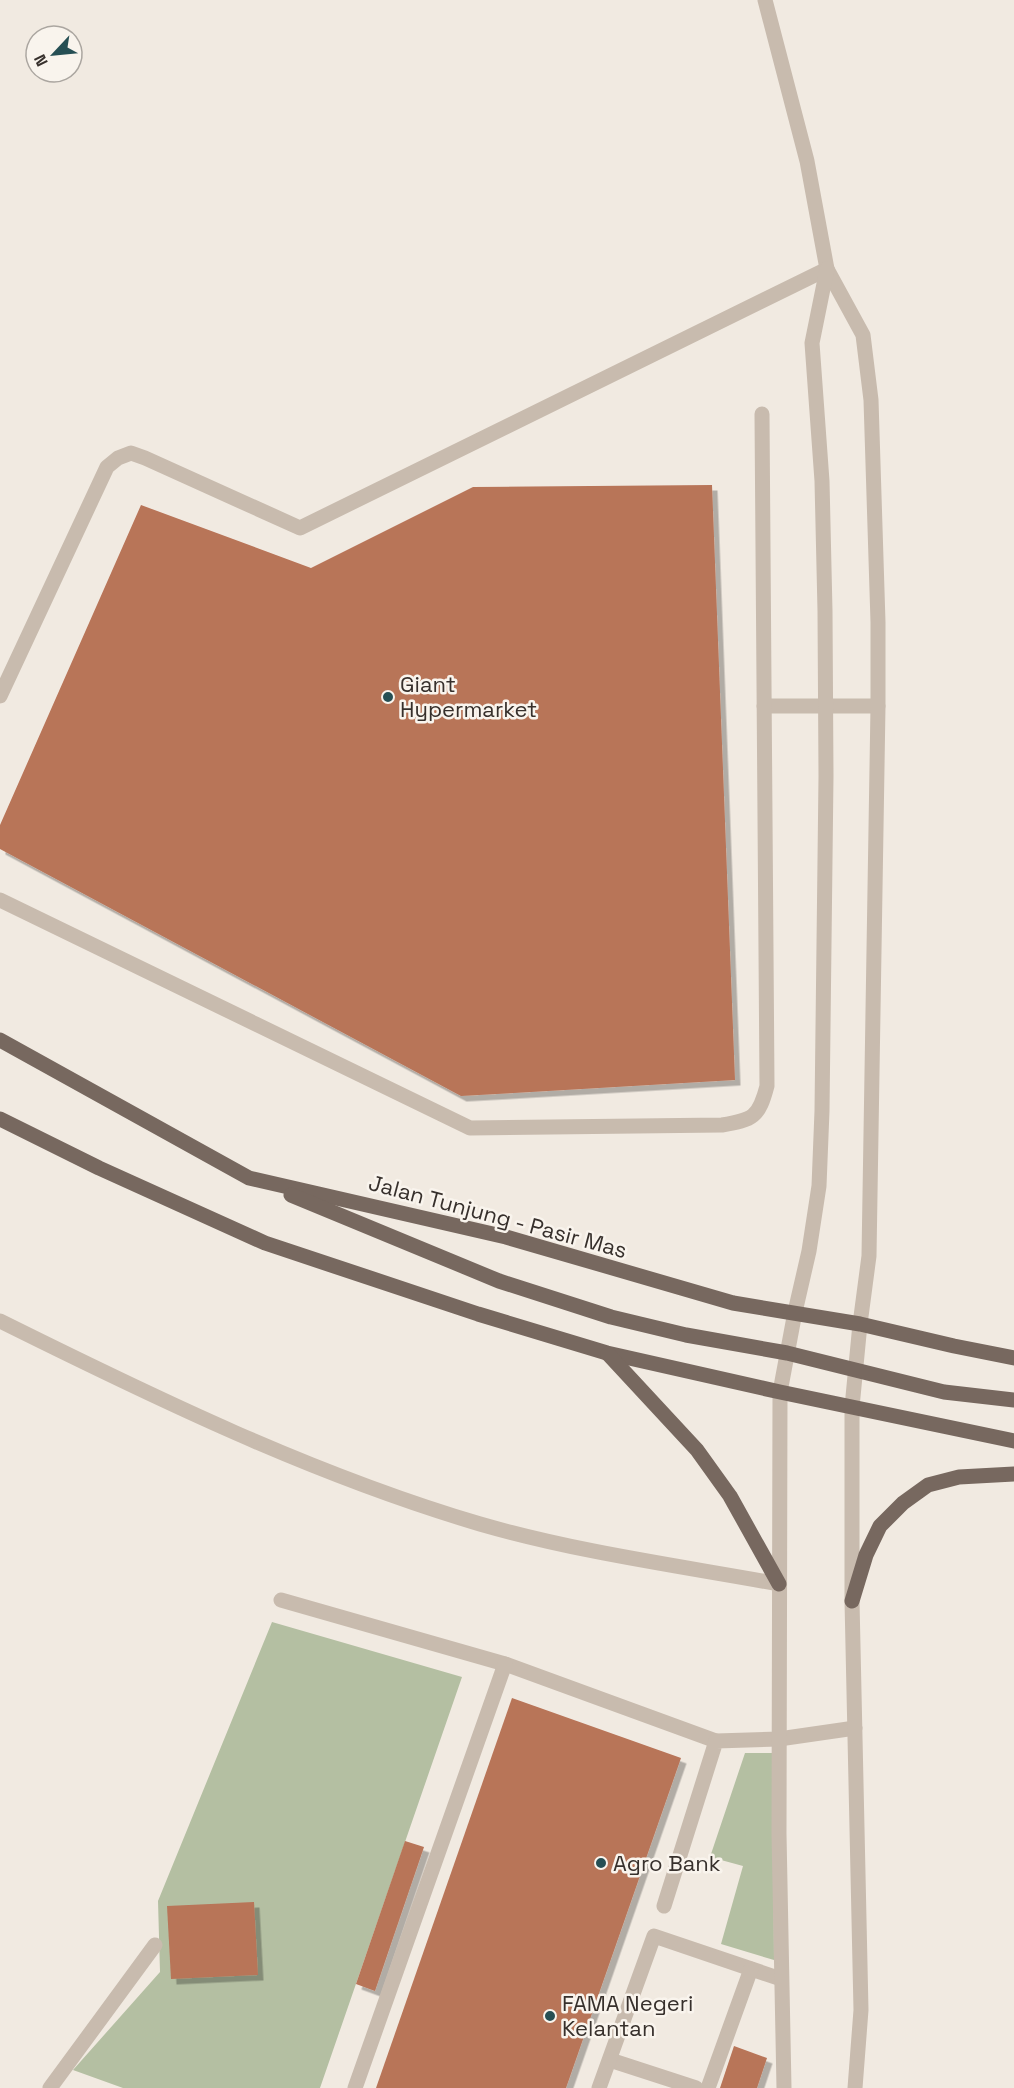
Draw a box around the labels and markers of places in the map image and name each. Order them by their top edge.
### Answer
place label: Giant Hypermarket [400,670,537,723]
marker: Giant Hypermarket [381,690,395,704]
place label: Agro Bank [613,1849,721,1877]
marker: Agro Bank [594,1856,608,1870]
place label: FAMA Negeri Kelantan [562,1989,694,2042]
marker: FAMA Negeri Kelantan [543,2009,557,2023]

